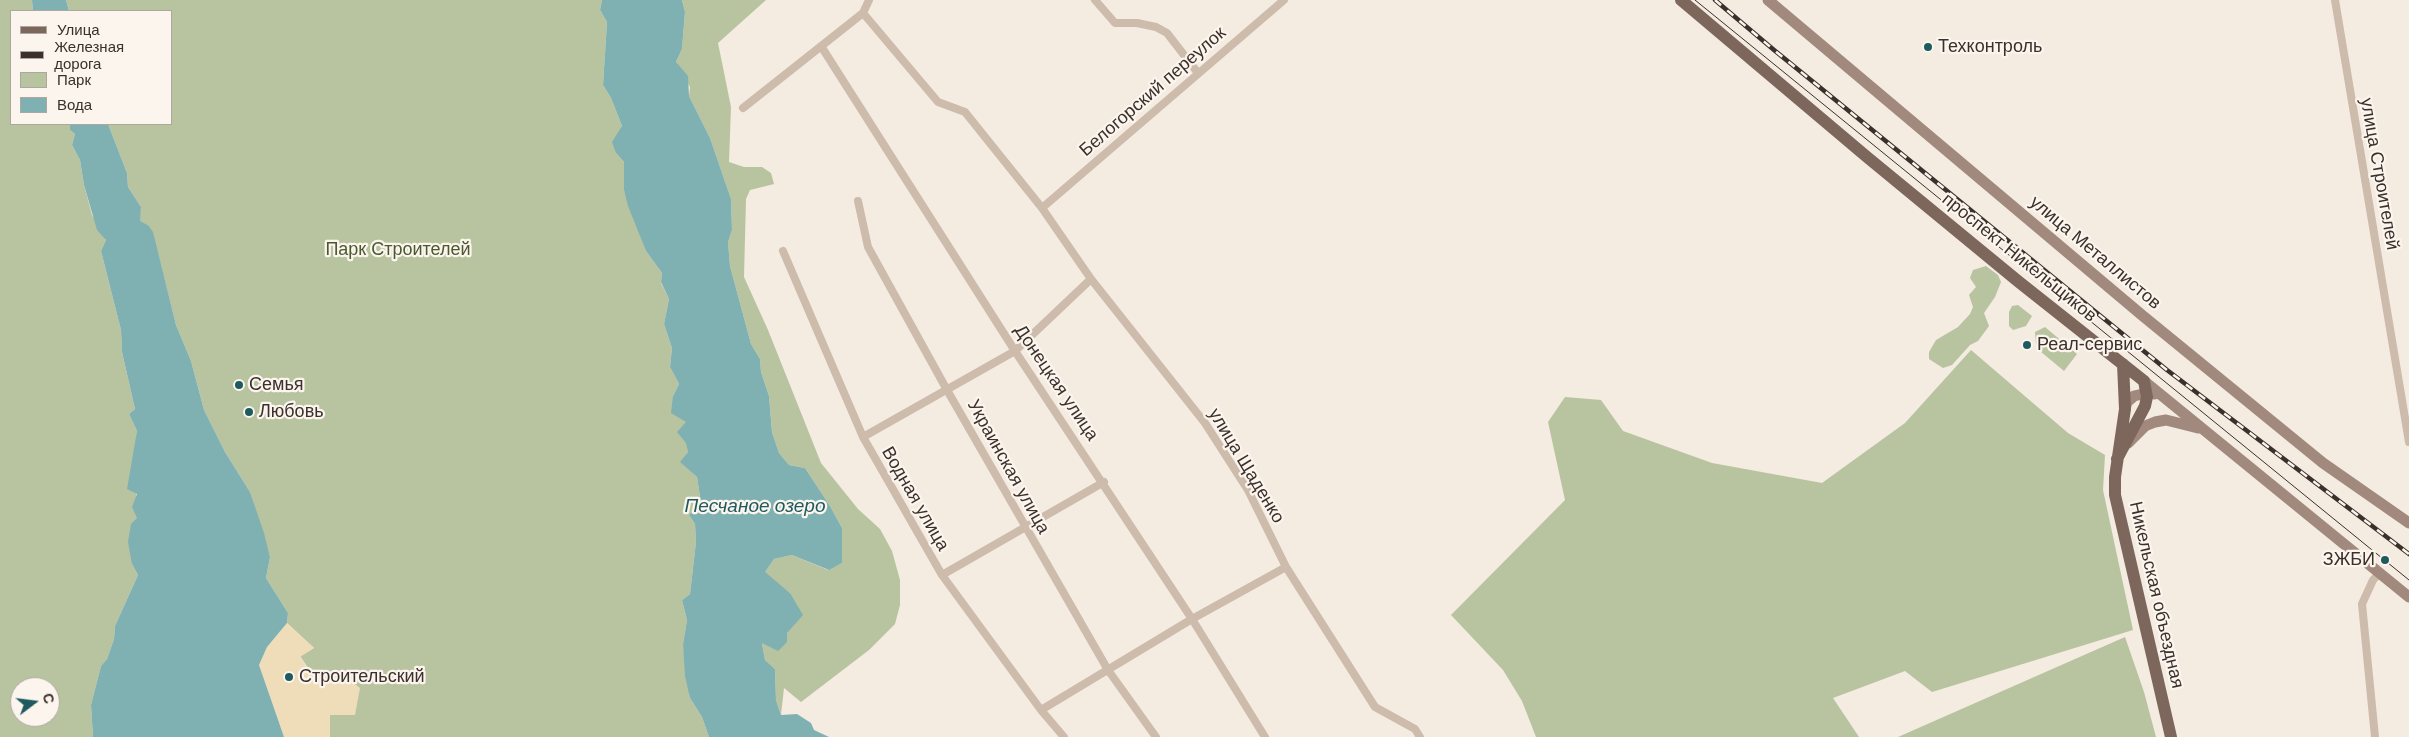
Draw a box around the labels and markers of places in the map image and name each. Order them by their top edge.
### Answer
place label: Техконтроль [1938,36,2042,58]
marker: Техконтроль [1922,41,1934,53]
place label: Реал-сервис [2037,334,2142,356]
marker: Реал-сервис [2021,339,2033,351]
place label: Семья [249,374,304,396]
marker: Семья [233,379,245,391]
place label: Любовь [259,401,324,423]
marker: Любовь [243,406,255,418]
place label: ЗЖБИ [2323,549,2375,571]
marker: ЗЖБИ [2379,554,2391,566]
place label: Строительский [299,666,425,688]
marker: Строительский [283,671,295,683]

